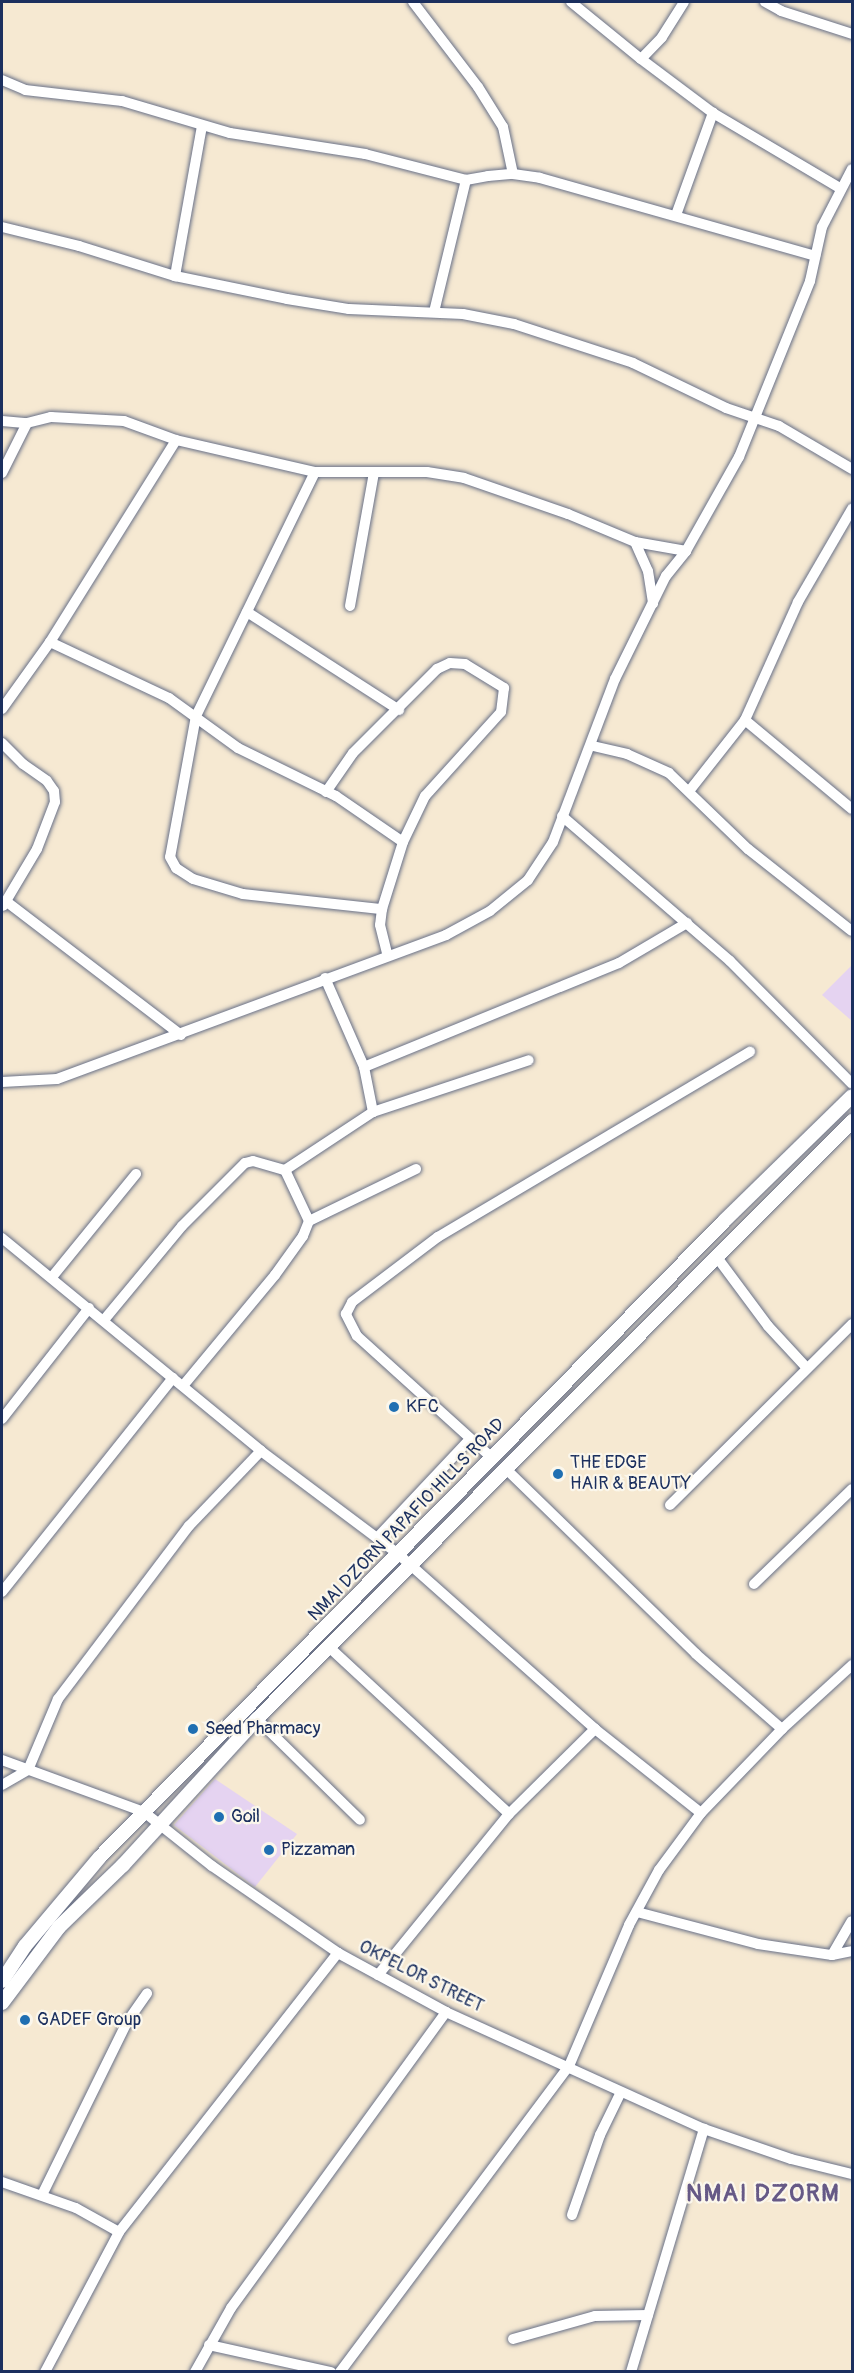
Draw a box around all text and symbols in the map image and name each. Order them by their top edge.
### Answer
place label: KFC [406,1396,439,1418]
marker: KFC [387,1400,401,1414]
street label: NMAI DZORN PAPAFIO HILLS ROAD [304,1414,510,1626]
place label: THE EDGE HAIR & BEAUTY [570,1453,691,1496]
marker: THE EDGE HAIR & BEAUTY [551,1467,565,1481]
place label: Seed Pharmacy [205,1718,320,1740]
marker: Seed Pharmacy [186,1722,200,1736]
place label: Goil [231,1806,260,1828]
marker: Goil [212,1810,226,1824]
place label: Pizzaman [281,1839,355,1861]
marker: Pizzaman [262,1843,276,1857]
street label: OKPELOR STREET [355,1936,487,2018]
place label: GADEF Group [37,2009,141,2031]
marker: GADEF Group [18,2013,32,2027]
district label: NMAI DZORM [686,2180,840,2208]

